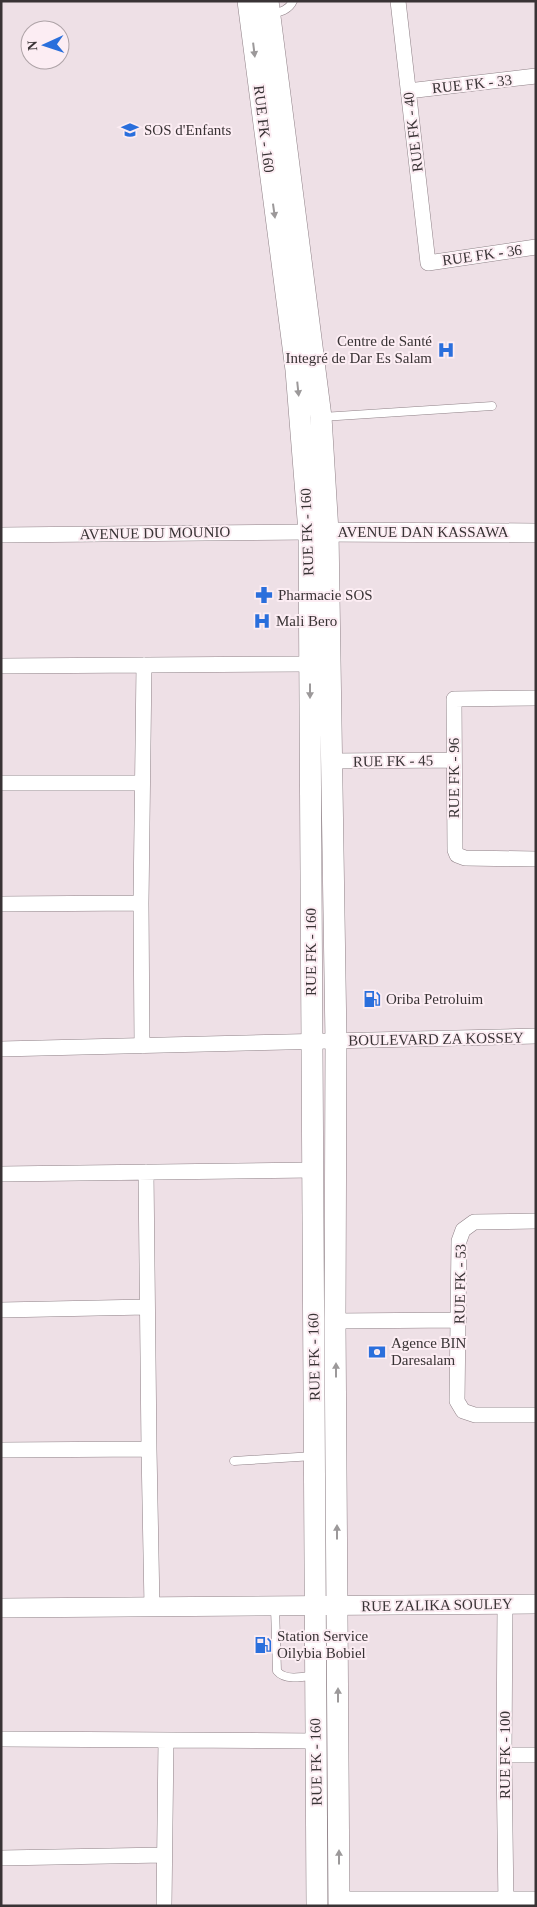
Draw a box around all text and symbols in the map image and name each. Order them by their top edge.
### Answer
north arrow [20,20,70,70]
text: N [25,40,40,51]
one-way arrow [250,42,258,58]
street label: RUE FK - 33 [431,72,513,96]
street label: RUE FK - 160 [251,84,277,174]
street label: RUE FK - 40 [400,91,426,173]
school or university icon: SOS d'Enfants [120,120,140,140]
place label: SOS d'Enfants [144,122,231,138]
one-way arrow [270,203,278,219]
street label: RUE FK - 36 [441,241,523,269]
place label: Centre de Santé Integré de Dar Es Salam [285,333,432,366]
hospital icon: Centre de Santé Integré de Dar Es Salam [436,340,456,360]
one-way arrow [294,382,302,398]
street label: RUE FK - 160 [297,488,317,576]
street label: AVENUE DU MOUNIO [80,524,231,542]
street label: AVENUE DAN KASSAWA [337,524,509,540]
pharmacy icon: Pharmacie SOS [254,585,274,605]
place label: Pharmacie SOS [278,587,373,603]
hospital icon: Mali Bero [252,611,272,631]
place label: Mali Bero [276,613,337,629]
one-way arrow [306,684,314,700]
street label: RUE FK - 96 [446,737,462,818]
street label: RUE FK - 45 [353,752,433,770]
street label: RUE FK - 160 [303,908,319,996]
fuel station icon: Oriba Petroluim [362,989,382,1009]
place label: Oriba Petroluim [386,991,483,1007]
street label: BOULEVARD ZA KOSSEY [348,1029,524,1049]
street label: RUE FK - 53 [451,1244,469,1324]
street label: RUE FK - 160 [305,1313,323,1401]
place label: Agence BIN Daresalam [391,1335,467,1368]
bank icon: Agence BIN Daresalam [367,1342,387,1362]
one-way arrow [332,1361,340,1377]
one-way arrow [333,1524,341,1540]
street label: RUE ZALIKA SOULEY [361,1596,513,1614]
place label: Station Service Oilybia Bobiel [277,1628,369,1661]
fuel station icon: Station Service Oilybia Bobiel [253,1635,273,1655]
one-way arrow [334,1686,342,1702]
street label: RUE FK - 100 [497,1711,513,1799]
street label: RUE FK - 160 [307,1718,325,1806]
one-way arrow [335,1849,343,1865]

